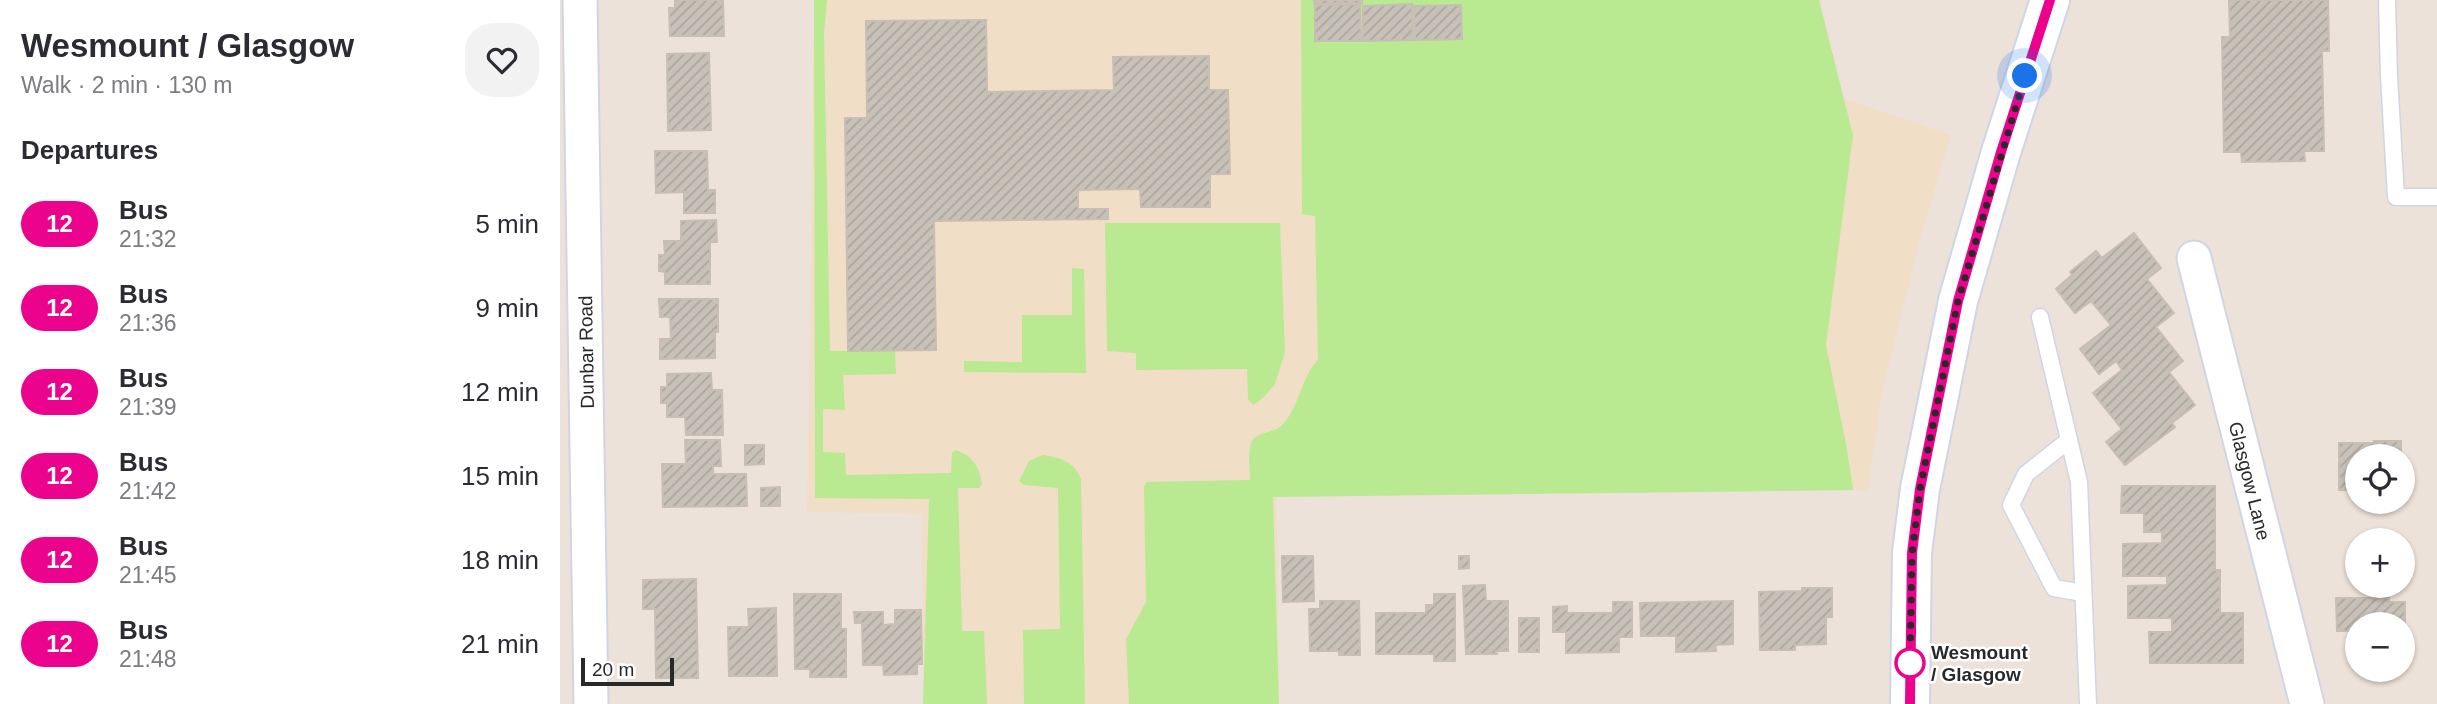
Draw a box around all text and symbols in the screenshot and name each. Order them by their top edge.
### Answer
button: heart [465,23,539,97]
text: Wesmount / Glasgow [21,27,354,64]
your location [2007,58,2042,93]
text: Walk · 2 min · 130 m [21,72,232,98]
text: Departures [21,135,158,165]
text: Bus [119,195,168,225]
text: 5 min [475,209,539,239]
text: 12 [46,210,73,237]
text: 21:32 [119,226,177,252]
text: Bus [119,279,168,309]
text: 9 min [475,293,539,323]
text: 12 [46,294,73,321]
street label: Dunbar Road [575,295,598,409]
text: 21:36 [119,310,177,336]
text: Bus [119,363,168,393]
text: 12 min [461,377,539,407]
text: 12 [46,378,73,405]
text: 21:39 [119,394,177,420]
street label: Glasgow Lane [2225,420,2274,543]
map controls [2345,444,2415,682]
button: locate [2345,444,2415,514]
text: Bus [119,447,168,477]
text: 15 min [461,461,539,491]
text: 12 [46,462,73,489]
text: 21:42 [119,478,177,504]
button: + [2345,528,2415,598]
text: Bus [119,531,168,561]
text: 18 min [461,545,539,575]
text: 12 [46,546,73,573]
text: 21:45 [119,562,177,588]
button: − [2345,612,2415,682]
text: Bus [119,615,168,645]
text: 21 min [461,629,539,659]
text: 12 [46,630,73,657]
place label: Wesmount / Glasgow [1931,642,2028,685]
text: 21:48 [119,646,177,672]
marker: Wesmount / Glasgow [1895,648,1925,678]
scale bar [581,655,674,687]
text: 20 m [592,659,634,680]

